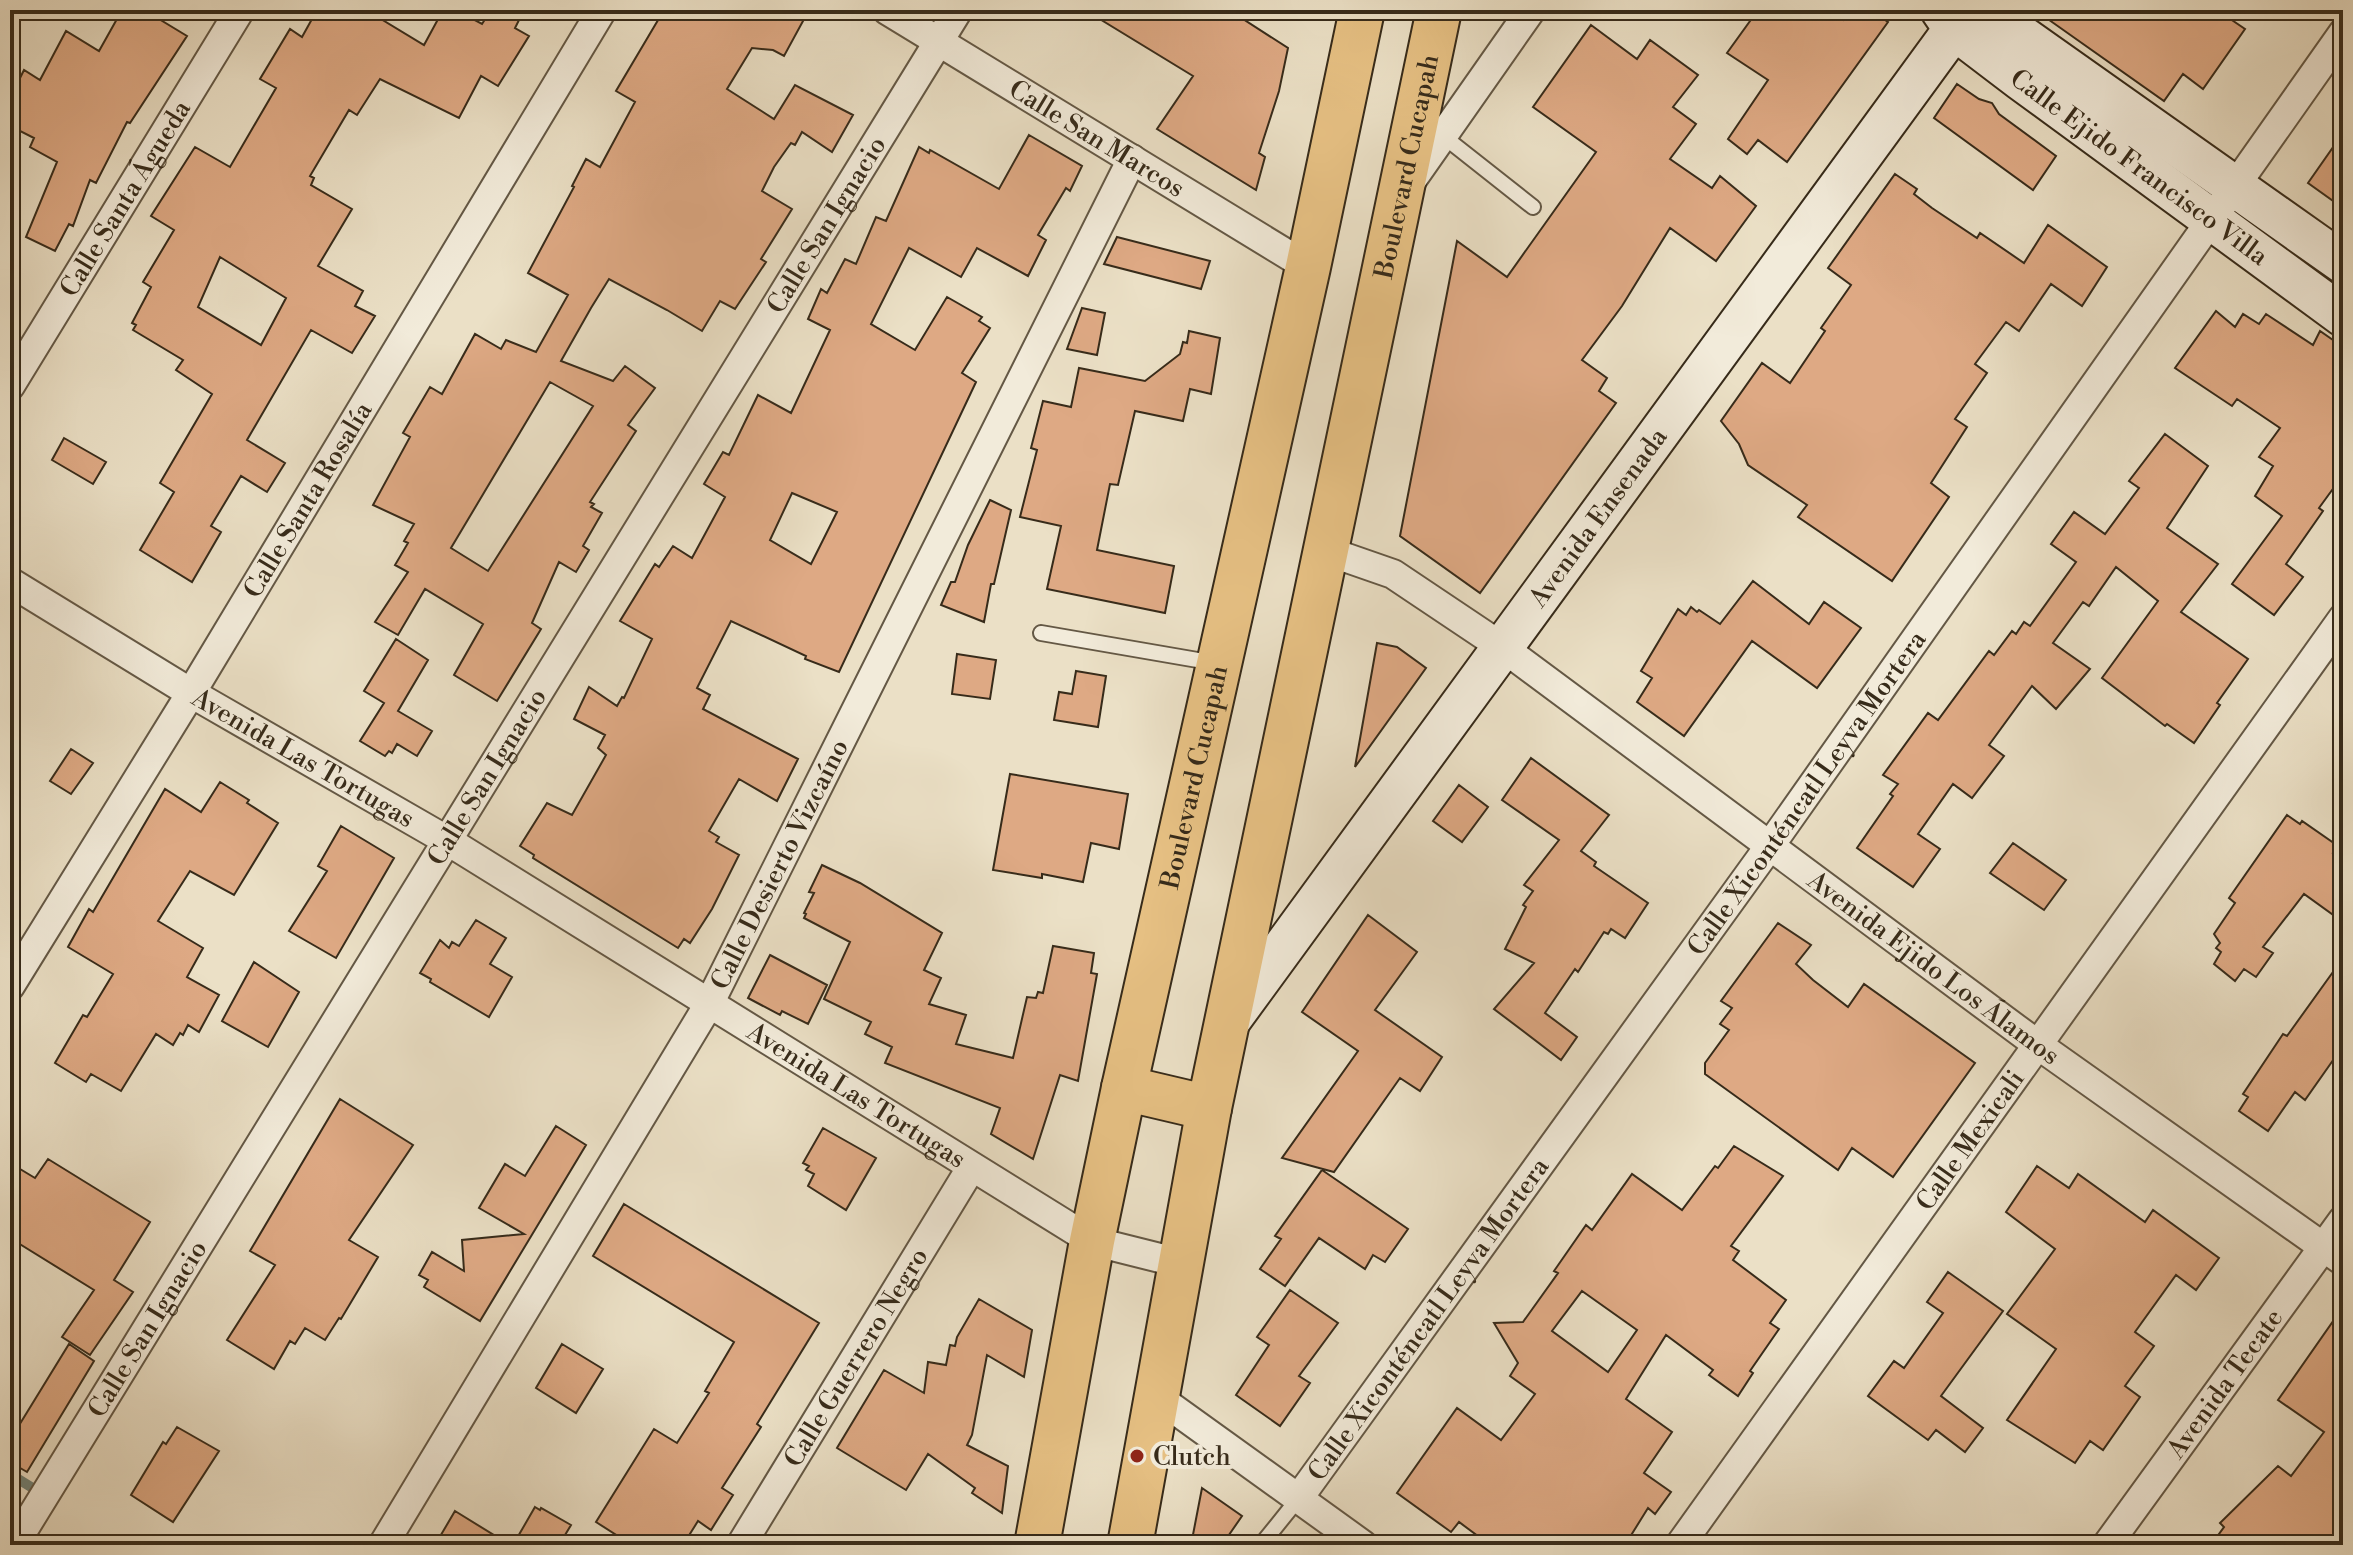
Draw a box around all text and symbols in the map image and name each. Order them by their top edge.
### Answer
street label: Boulevard Cucapah [1368,52,1446,283]
street label: Calle Ejido Francisco Villa [2003,62,2275,273]
street label: Calle San Marcos [1003,73,1190,205]
street label: Calle Santa Águeda [53,94,198,303]
street label: Calle San Ignacio [760,131,893,320]
street label: Calle Santa Rosalía [237,396,380,604]
street label: Avenida Ensenada [1522,421,1675,615]
street label: Calle Xiconténcatl Leyva Mortera [1681,624,1934,962]
street label: Boulevard Cucapah [1154,662,1235,893]
street label: Avenida Las Tortugas [185,681,420,835]
street label: Calle San Ignacio [421,683,554,872]
street label: Calle Desierto Vizcaíno [704,734,856,995]
street label: Avenida Ejido Los Álamos [1800,864,2065,1072]
street label: Avenida Las Tortugas [740,1015,971,1176]
street label: Calle Mexicali [1909,1064,2032,1217]
street label: Calle Xiconténcatl Leyva Mortera [1301,1151,1557,1488]
street label: Calle San Ignacio [81,1235,215,1424]
street label: Calle Guerrero Negro [777,1242,935,1473]
street label: Avenida Tecate [2160,1303,2290,1466]
place label: Clutch [1153,1441,1231,1473]
marker: Clutch [1128,1447,1146,1465]

